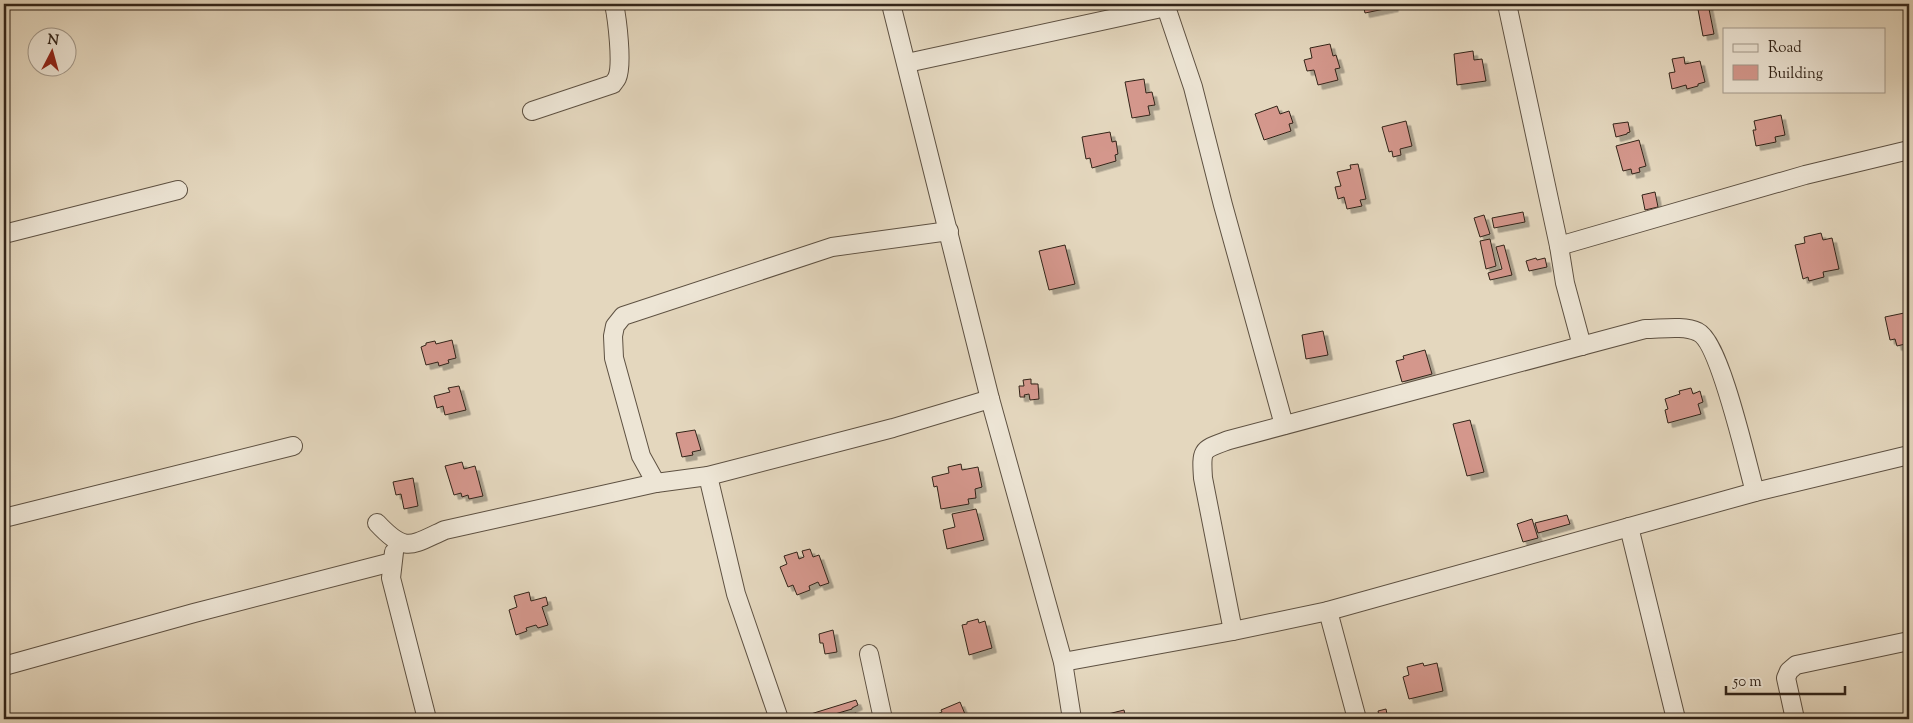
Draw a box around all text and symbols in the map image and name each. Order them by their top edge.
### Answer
north arrow [28,28,78,78]
legend [1723,28,1886,92]
text: N [47,31,60,52]
text: Road [1768,38,1802,59]
text: Building [1768,64,1823,85]
scale bar [1726,663,1844,695]
text: 50 m [1732,672,1762,693]

